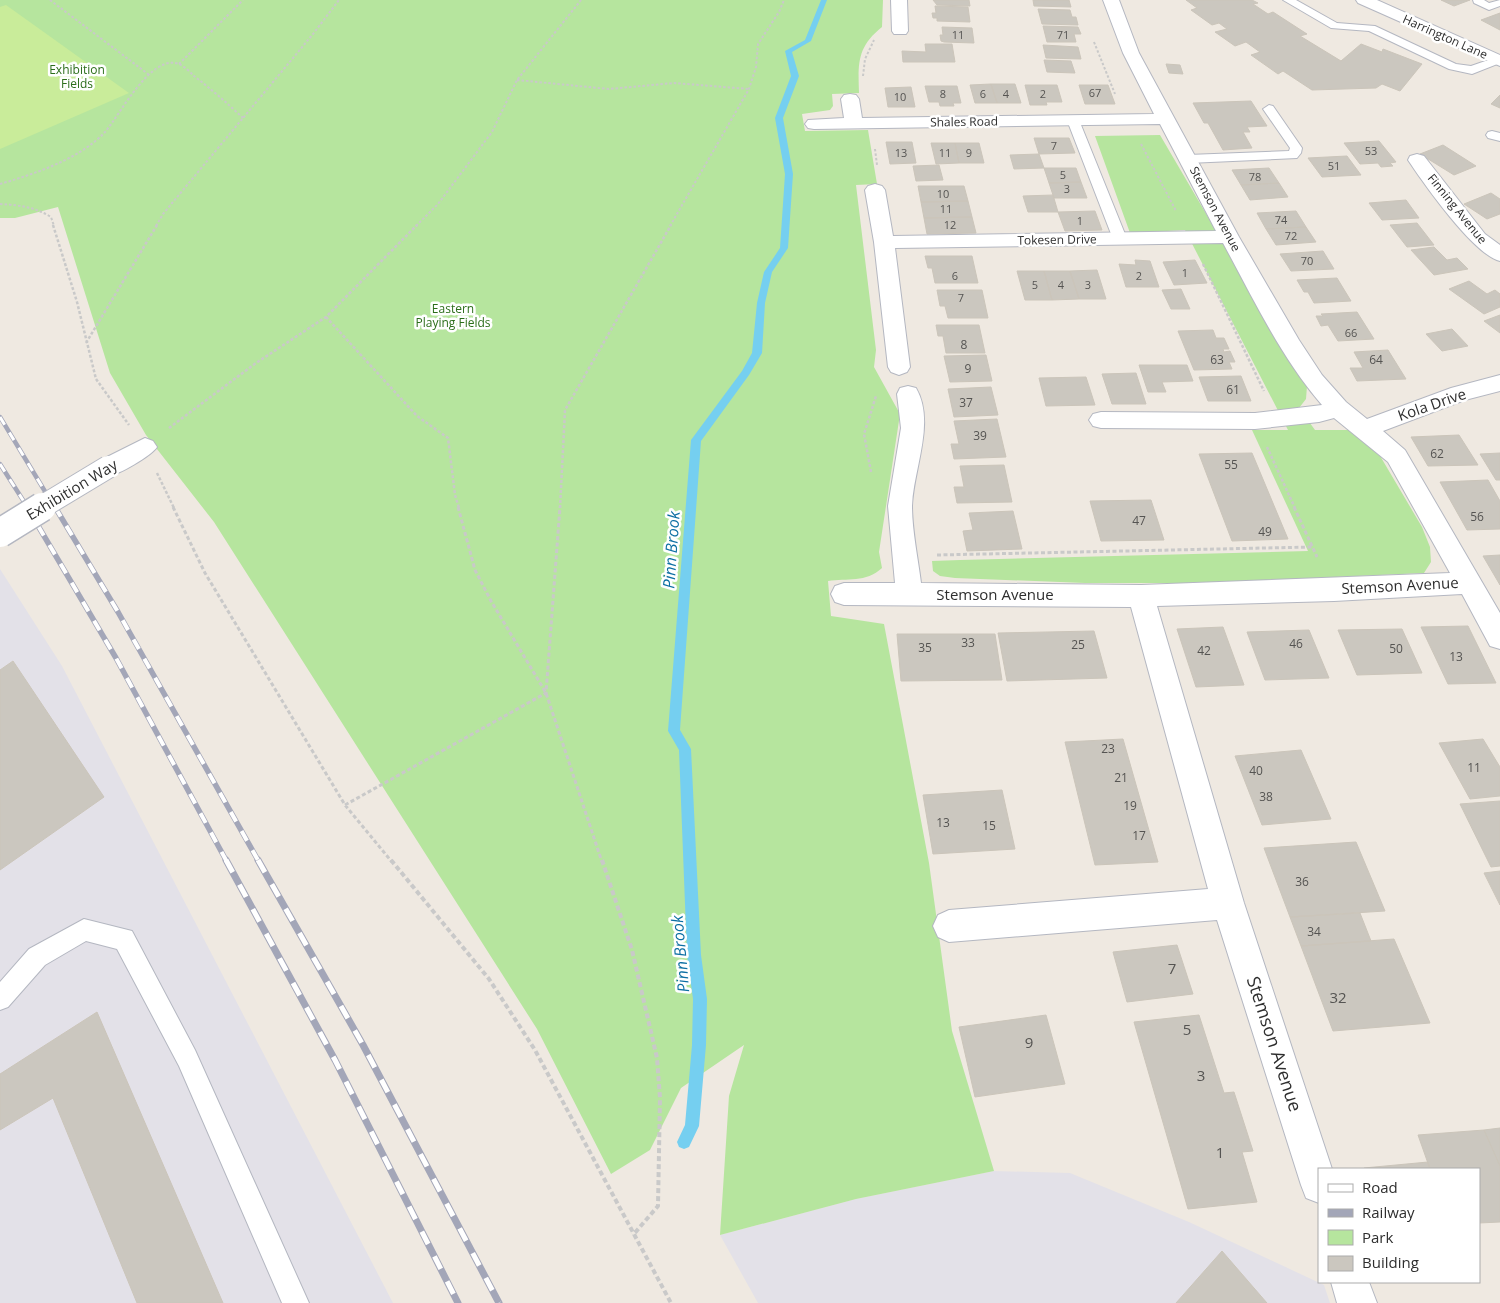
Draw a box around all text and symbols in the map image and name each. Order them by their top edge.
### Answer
street label: Harrington Lane [1400,10,1491,63]
house number: 11 [952,27,964,42]
house number: 71 [1057,27,1069,42]
park label: Exhibition Fields [49,61,105,92]
house number: 67 [1089,85,1101,100]
house number: 8 [940,86,946,101]
house number: 6 [980,86,986,101]
house number: 4 [1003,86,1010,101]
house number: 2 [1040,86,1046,101]
house number: 10 [894,89,906,104]
street label: Shales Road [930,112,998,131]
house number: 7 [1051,138,1057,153]
house number: 53 [1365,143,1377,158]
house number: 13 [895,145,907,160]
house number: 11 [939,145,951,160]
house number: 9 [966,145,972,160]
house number: 51 [1328,158,1340,173]
street label: Stemson Avenue [1186,163,1245,254]
house number: 5 [1060,167,1066,182]
house number: 78 [1249,169,1261,184]
street label: Finning Avenue [1424,170,1491,248]
house number: 3 [1064,181,1070,196]
house number: 10 [937,186,949,201]
house number: 11 [940,201,952,216]
house number: 74 [1275,212,1288,227]
house number: 1 [1077,213,1083,228]
house number: 12 [944,217,956,232]
house number: 72 [1285,228,1297,243]
street label: Tokesen Drive [1017,230,1097,249]
house number: 70 [1301,253,1313,268]
house number: 1 [1182,265,1188,280]
house number: 6 [952,268,958,283]
house number: 2 [1136,268,1142,283]
house number: 5 [1032,277,1038,292]
house number: 4 [1058,277,1065,292]
house number: 3 [1085,277,1091,292]
house number: 7 [958,290,964,305]
park label: Eastern Playing Fields [416,300,491,331]
house number: 66 [1345,325,1357,340]
house number: 8 [961,336,968,353]
house number: 63 [1210,351,1224,368]
house number: 64 [1369,351,1383,368]
house number: 9 [965,360,972,377]
house number: 61 [1226,381,1240,398]
street label: Kola Drive [1395,383,1468,425]
house number: 37 [959,394,973,411]
house number: 39 [973,427,987,444]
house number: 62 [1430,445,1444,462]
street label: Exhibition Way [22,454,121,524]
house number: 55 [1224,456,1238,473]
house number: 56 [1470,508,1484,525]
water label: Pinn Brook [657,509,685,589]
house number: 47 [1132,512,1146,529]
house number: 49 [1258,523,1272,540]
street label: Stemson Avenue [1341,572,1459,598]
street label: Stemson Avenue [936,584,1054,604]
house number: 33 [961,634,975,651]
house number: 46 [1289,635,1303,652]
house number: 25 [1071,636,1085,653]
house number: 35 [918,639,932,656]
house number: 50 [1389,640,1403,657]
house number: 42 [1197,642,1211,659]
house number: 13 [1449,648,1463,665]
house number: 23 [1101,740,1115,757]
house number: 11 [1467,759,1481,776]
house number: 40 [1249,762,1263,779]
house number: 21 [1114,769,1128,786]
house number: 38 [1259,788,1273,805]
house number: 19 [1123,797,1137,814]
house number: 13 [936,814,950,831]
house number: 15 [982,817,996,834]
house number: 17 [1132,827,1146,844]
house number: 36 [1295,873,1309,890]
water label: Pinn Brook [666,913,694,994]
house number: 34 [1307,923,1321,940]
house number: 7 [1168,958,1176,978]
street label: Stemson Avenue [1242,973,1308,1114]
house number: 32 [1329,987,1347,1007]
house number: 5 [1183,1019,1191,1039]
house number: 9 [1025,1032,1033,1052]
house number: 3 [1197,1065,1205,1085]
house number: 1 [1216,1142,1224,1162]
legend [1318,1168,1480,1283]
text: Road [1362,1177,1398,1197]
text: Railway [1362,1202,1415,1222]
text: Park [1362,1227,1393,1247]
text: Building [1362,1252,1419,1272]

